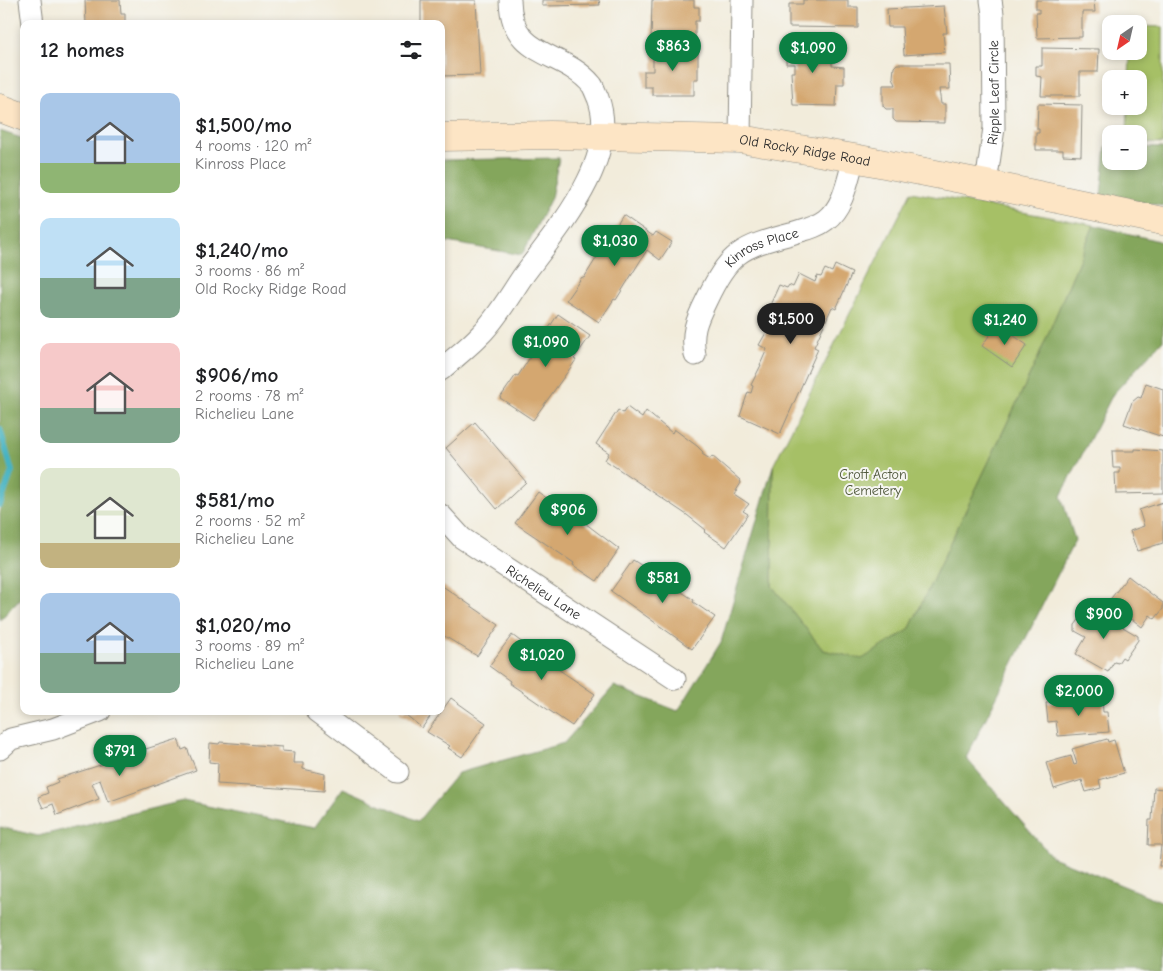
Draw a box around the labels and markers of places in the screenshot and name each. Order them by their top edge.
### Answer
pin: $863 [643,30,703,72]
pin: $1,090 [772,32,854,74]
pin: $1,030 [574,224,656,267]
pin: $1,500 [750,302,832,345]
pin: $1,240 [964,304,1046,346]
pin: $1,090 [505,326,587,368]
pin: $906 [538,494,598,536]
pin: $581 [633,562,693,604]
pin: $900 [1074,598,1134,640]
pin: $1,020 [501,638,583,681]
pin: $2,000 [1038,674,1120,717]
pin: $791 [90,734,150,777]

